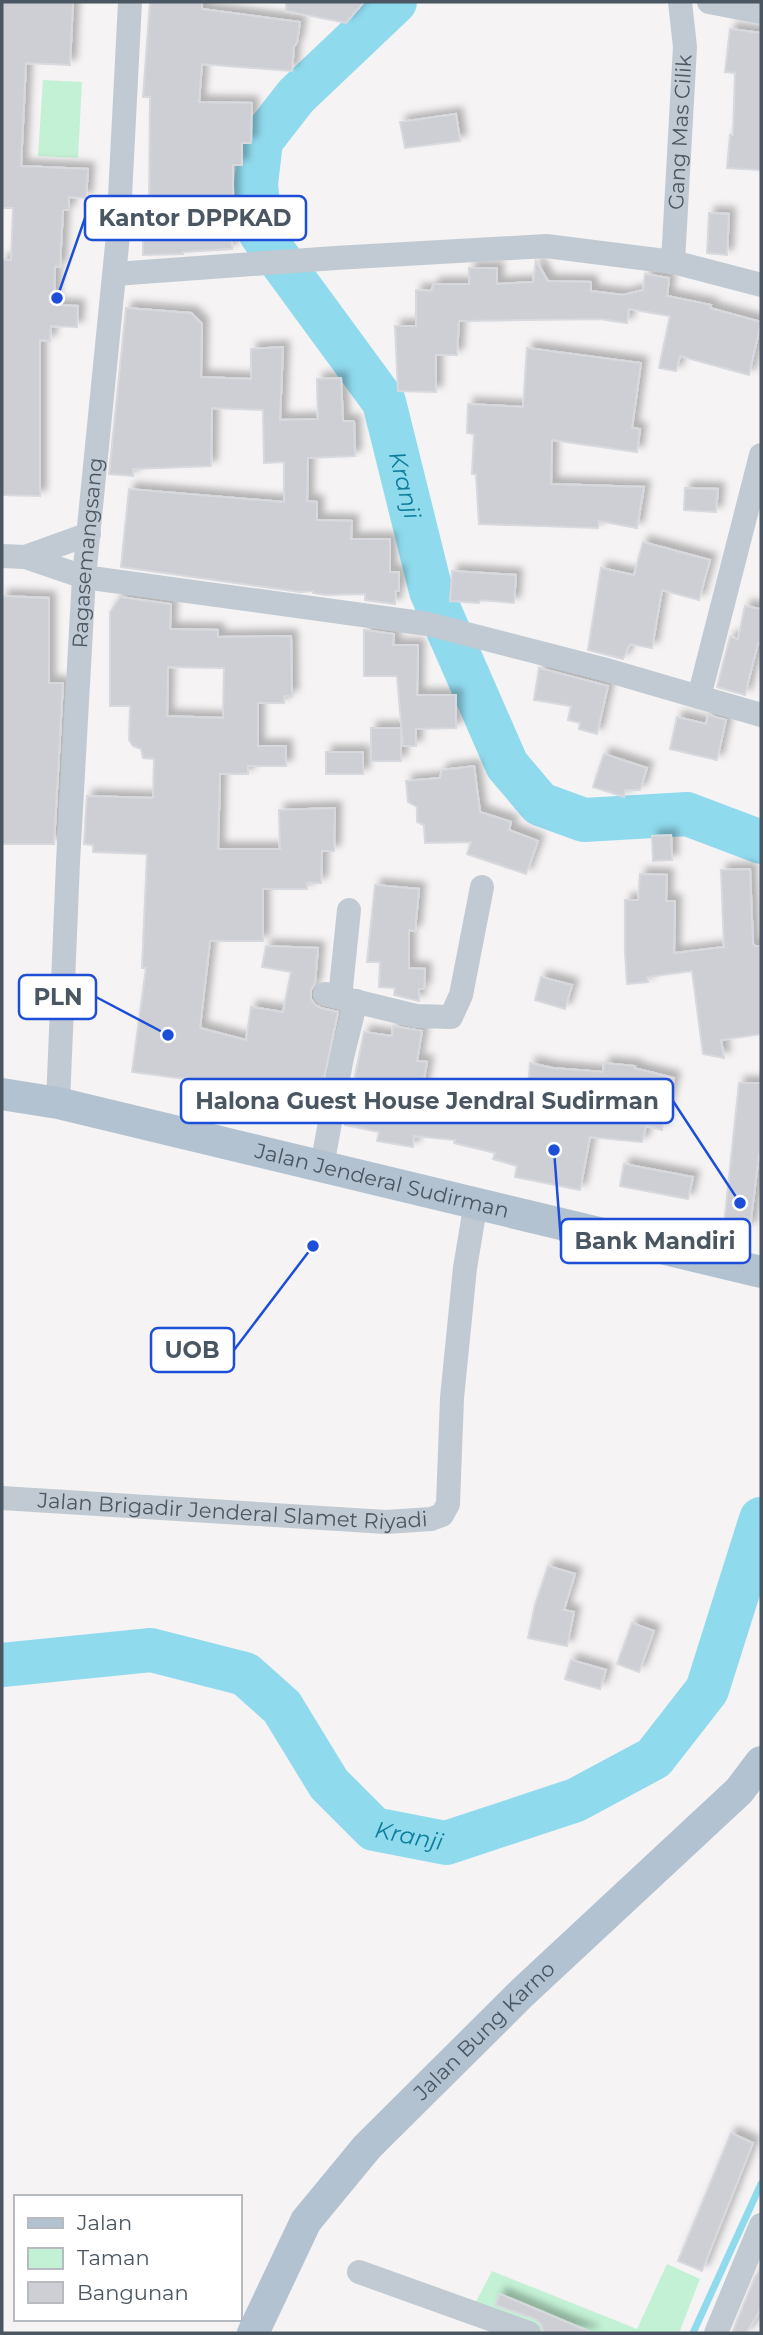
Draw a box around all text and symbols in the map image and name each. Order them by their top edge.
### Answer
street label: Gang Mas Cilik [663,53,697,210]
callout: Kantor DPPKAD [85,196,306,240]
text: Kantor DPPKAD [98,204,292,232]
water label: Kranji [383,448,427,523]
street label: Ragasemangsang [67,456,108,649]
callout: PLN [19,975,96,1019]
text: PLN [33,983,83,1011]
callout: Halona Guest House Jendral Sudirman [181,1079,673,1123]
text: Halona Guest House Jendral Sudirman [195,1087,659,1115]
street label: Jalan Jenderal Sudirman [252,1138,512,1223]
callout: Bank Mandiri [561,1219,750,1263]
text: Bank Mandiri [575,1227,736,1255]
callout: UOB [151,1328,234,1372]
text: UOB [164,1336,220,1364]
street label: Jalan Brigadir Jenderal Slamet Riyadi [36,1487,428,1534]
water label: Kranji [373,1816,446,1856]
street label: Jalan Bung Karno [408,1956,560,2106]
legend [14,2195,242,2321]
text: Jalan [76,2210,132,2235]
text: Taman [77,2245,150,2270]
text: Bangunan [77,2280,189,2305]

